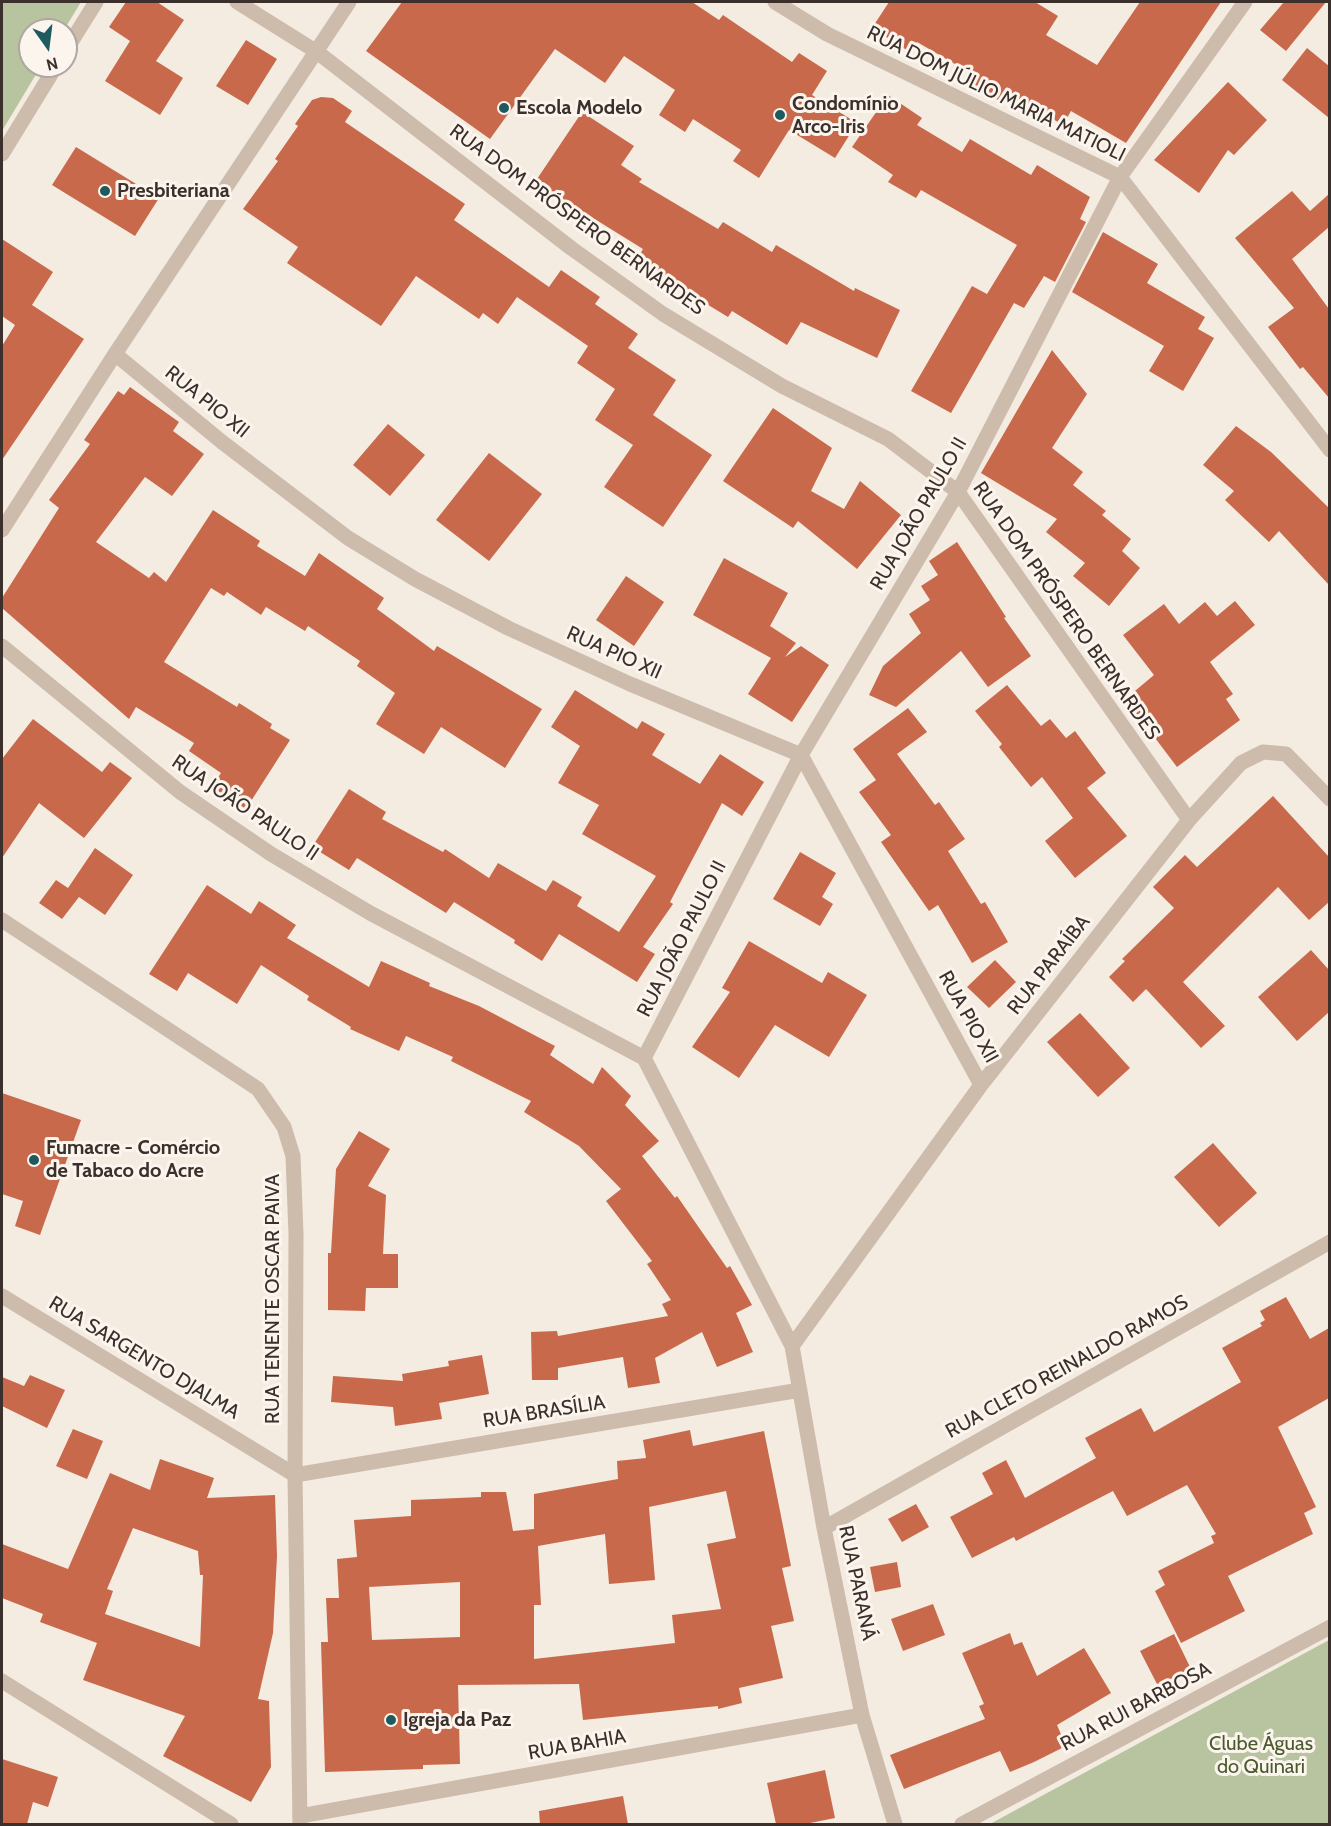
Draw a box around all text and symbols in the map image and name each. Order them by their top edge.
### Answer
north arrow [18,18,78,78]
street label: RUA DOM JÚLIO MARIA MATIOLI [863,21,1129,167]
text: N [44,53,60,75]
place label: Condomínio Arco-Iris [792,92,899,139]
place label: Escola Modelo [516,96,642,120]
marker: Escola Modelo [497,101,511,115]
marker: Condomínio Arco-Iris [773,108,787,122]
street label: RUA DOM PRÓSPERO BERNARDES [445,119,709,321]
place label: Presbiteriana [117,179,230,203]
marker: Presbiteriana [98,184,112,198]
street label: RUA PIO XII [160,361,254,443]
street label: RUA JOÃO PAULO II [866,433,972,595]
street label: RUA DOM PRÓSPERO BERNARDES [967,477,1165,745]
street label: RUA PIO XII [563,621,665,685]
street label: RUA JOÃO PAULO II [167,750,323,866]
street label: RUA JOÃO PAULO II [632,857,732,1021]
street label: RUA PARAÍBA [1003,910,1095,1020]
street label: RUA PIO XII [933,967,1003,1067]
place label: Fumacre - Comércio de Tabaco do Acre [46,1136,220,1183]
marker: Fumacre - Comércio de Tabaco do Acre [27,1153,41,1167]
street label: RUA TENENTE OSCAR PAIVA [261,1174,285,1424]
street label: RUA CLETO REINALDO RAMOS [942,1290,1192,1444]
street label: RUA SARGENTO DJALMA [44,1291,244,1425]
street label: RUA BRASÍLIA [481,1390,607,1434]
street label: RUA PARANÁ [833,1523,881,1643]
street label: RUA RUI BARBOSA [1057,1657,1215,1757]
place label: Igreja da Paz [403,1708,511,1732]
marker: Igreja da Paz [384,1713,398,1727]
street label: RUA BAHIA [526,1725,628,1765]
park label: Clube Águas do Quinari [1209,1732,1313,1779]

